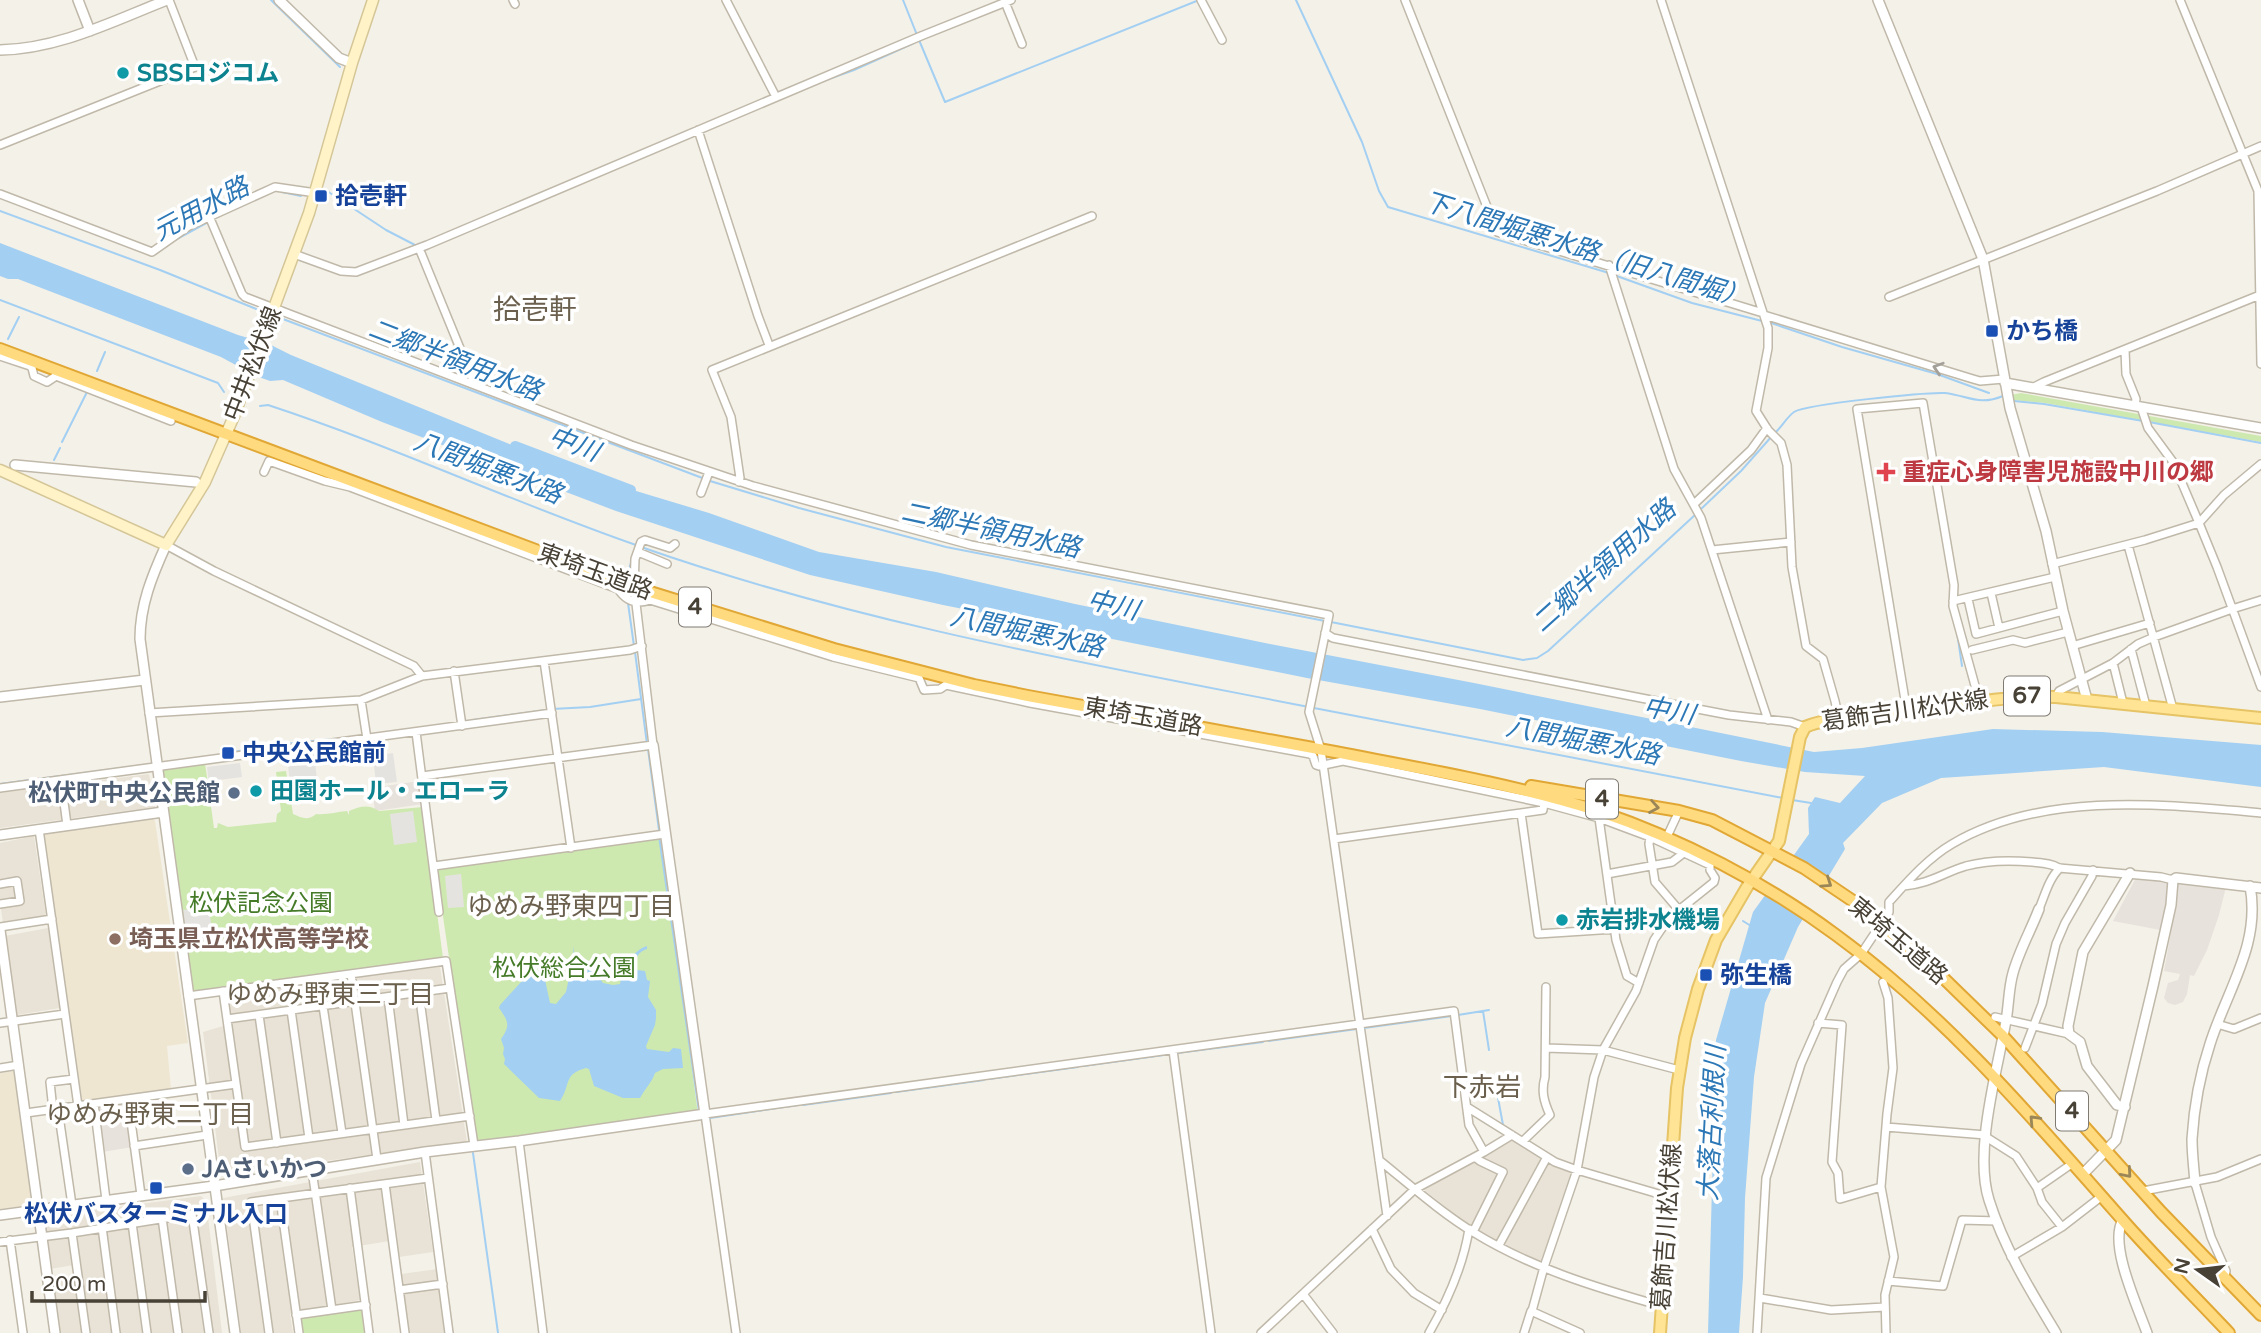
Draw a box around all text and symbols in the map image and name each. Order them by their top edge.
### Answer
place label: SBSロジコム [137,59,279,88]
marker: SBSロジコム [115,65,131,81]
water label: 元用水路 [148,170,256,247]
place label: 拾壱軒 [335,182,407,211]
water label: 下八間堀悪水路（旧八間堀） [1420,186,1752,314]
marker: 拾壱軒 [313,188,329,204]
district label: 拾壱軒 [493,293,577,327]
street label: 中井松伏線 [218,303,288,425]
water label: 二郷半領用水路 [364,313,547,408]
place label: かち橋 [2006,317,2078,346]
marker: かち橋 [1984,323,2000,339]
one-way arrow [1933,362,1945,376]
water label: 中川 [544,420,607,469]
water label: 八間堀悪水路 [410,426,568,511]
place label: 重症心身障害児施設中川の郷 [1902,458,2214,487]
marker: 重症心身障害児施設中川の郷 [1876,462,1896,482]
water label: 二郷半領用水路 [1526,492,1683,638]
water label: 二郷半領用水路 [899,496,1085,564]
street label: 東埼玉道路 [534,538,656,606]
water label: 中川 [1084,584,1145,627]
road number: 4 [679,587,711,626]
water label: 八間堀悪水路 [947,601,1108,664]
road number: 67 [2004,676,2050,716]
street label: 葛飾吉川松伏線 [1820,685,1990,737]
water label: 中川 [1641,691,1700,731]
street label: 東埼玉道路 [1081,692,1205,742]
water label: 八間堀悪水路 [1503,711,1664,771]
place label: 中央公民館前 [242,739,386,768]
marker: 中央公民館前 [220,745,236,761]
place label: 田園ホール・エローラ [270,777,510,806]
place label: 松伏町中央公民館 [28,779,220,808]
road number: 4 [1586,779,1618,818]
marker: 田園ホール・エローラ [248,783,264,799]
marker: 松伏町中央公民館 [226,785,242,801]
one-way arrow [1648,799,1660,814]
one-way arrow [1820,875,1833,888]
park label: 松伏記念公園 [189,889,333,918]
district label: ゆめみ野東四丁目 [467,891,675,922]
street label: 東埼玉道路 [1843,891,1953,991]
place label: 赤岩排水機場 [1576,906,1720,935]
marker: 赤岩排水機場 [1554,912,1570,928]
place label: 埼玉県立松伏高等学校 [129,925,369,954]
marker: 埼玉県立松伏高等学校 [107,931,123,947]
park label: 松伏総合公園 [492,954,636,983]
place label: 弥生橋 [1720,961,1792,990]
marker: 弥生橋 [1698,967,1714,983]
district label: ゆめみ野東三丁目 [226,979,434,1010]
water label: 大落古利根川 [1692,1041,1732,1202]
district label: 下赤岩 [1443,1072,1521,1103]
road number: 4 [2056,1092,2088,1130]
district label: ゆめみ野東二丁目 [46,1099,254,1130]
one-way arrow [2030,1115,2043,1128]
street label: 葛飾吉川松伏線 [1647,1142,1687,1312]
place label: JAさいかつ [201,1155,327,1184]
marker: JAさいかつ [180,1161,196,1177]
one-way arrow [2119,1165,2132,1178]
marker: 松伏バスターミナル入口 [148,1180,164,1196]
place label: 松伏バスターミナル入口 [24,1200,288,1229]
north arrow [2163,1235,2233,1305]
text: N [2170,1256,2195,1276]
scale bar [32,1260,205,1304]
text: 200 m [42,1272,106,1297]

